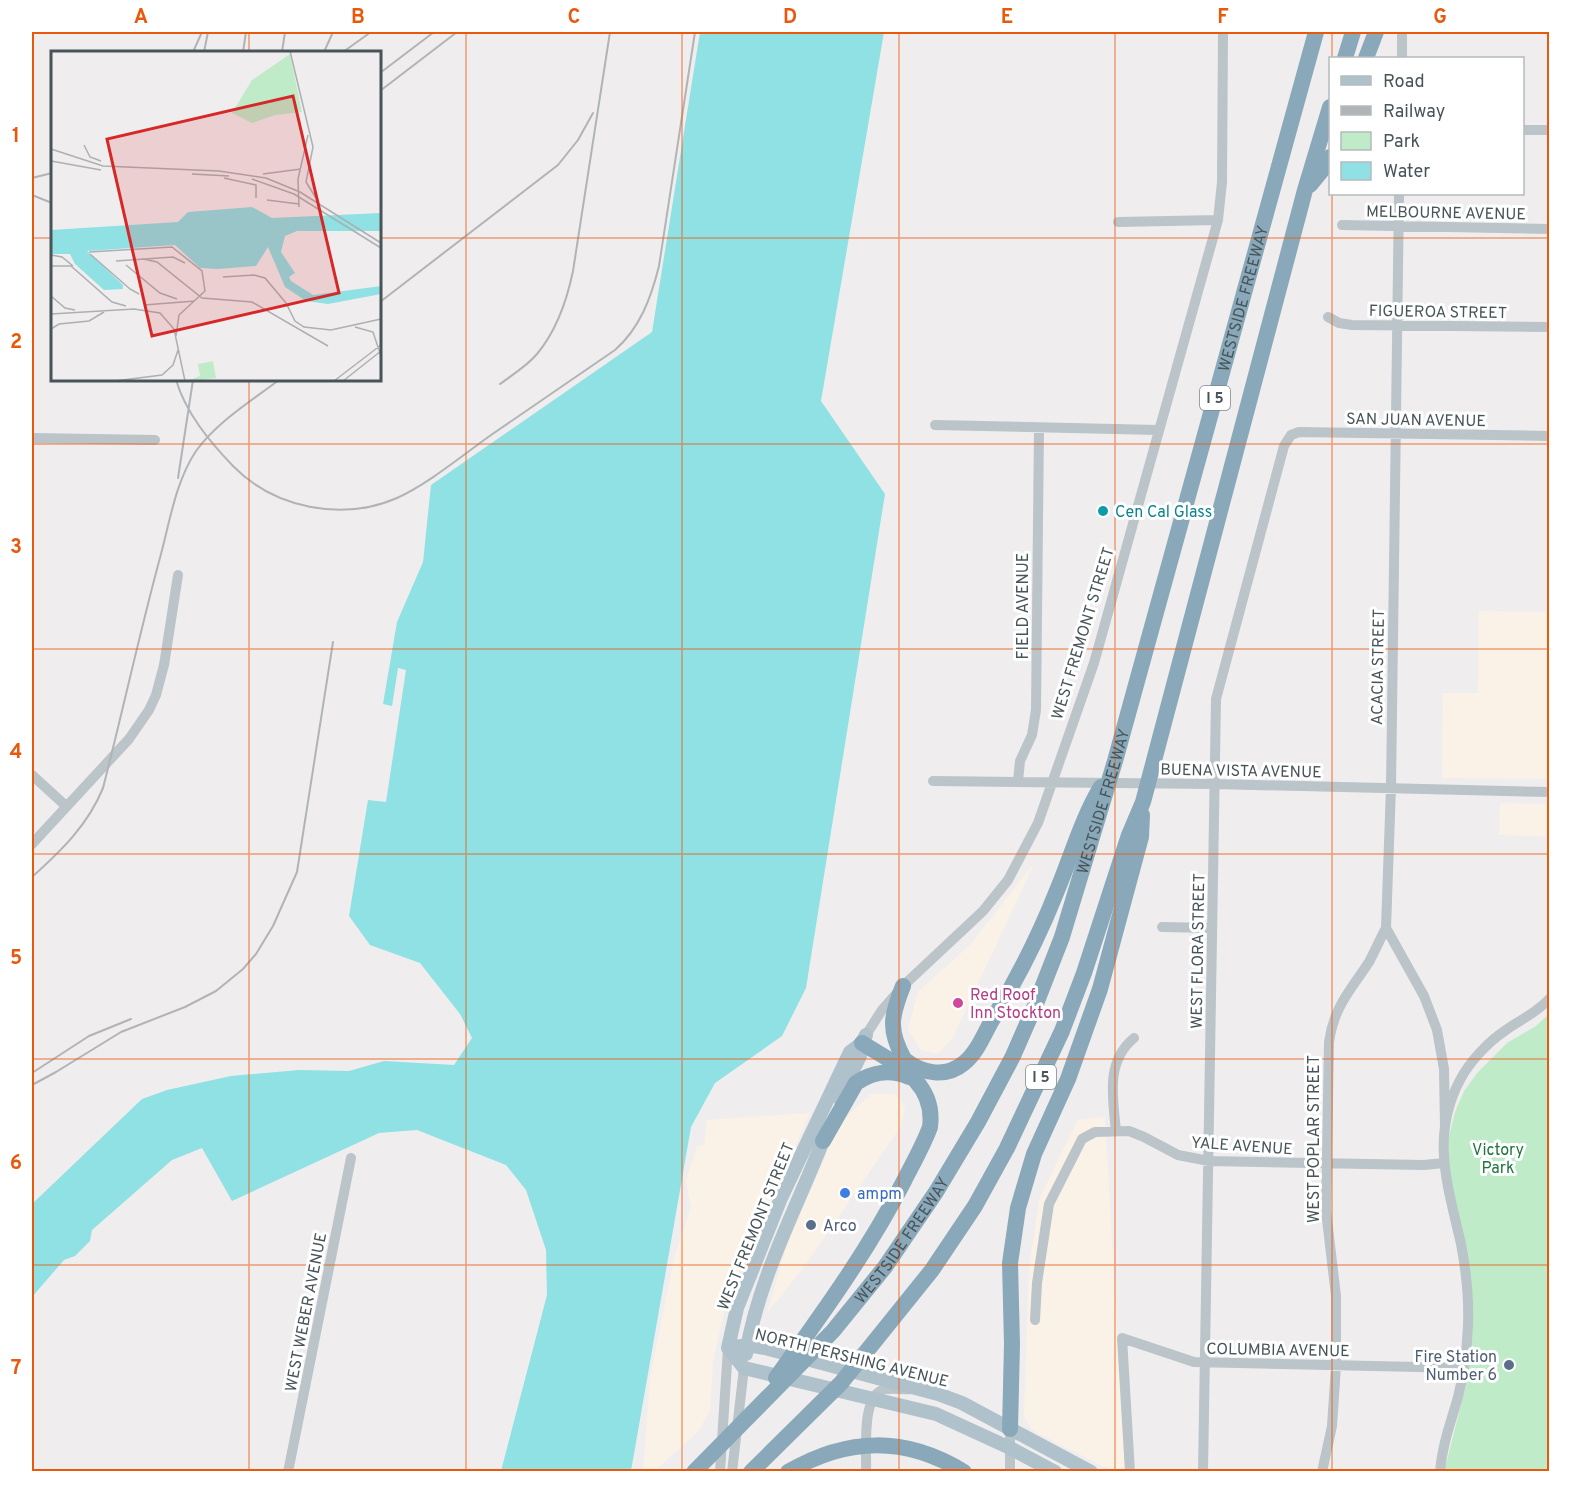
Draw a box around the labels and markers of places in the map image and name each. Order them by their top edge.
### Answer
place label: Cen Cal Glass [1115,503,1212,523]
marker: Cen Cal Glass [1096,504,1110,518]
place label: Red Roof Inn Stockton [970,986,1061,1024]
marker: Red Roof Inn Stockton [951,996,965,1010]
place label: ampm [857,1185,902,1205]
marker: ampm [838,1186,852,1200]
place label: Arco [823,1217,857,1237]
marker: Arco [804,1218,818,1232]
place label: Fire Station Number 6 [1415,1348,1497,1386]
marker: Fire Station Number 6 [1502,1358,1516,1372]

